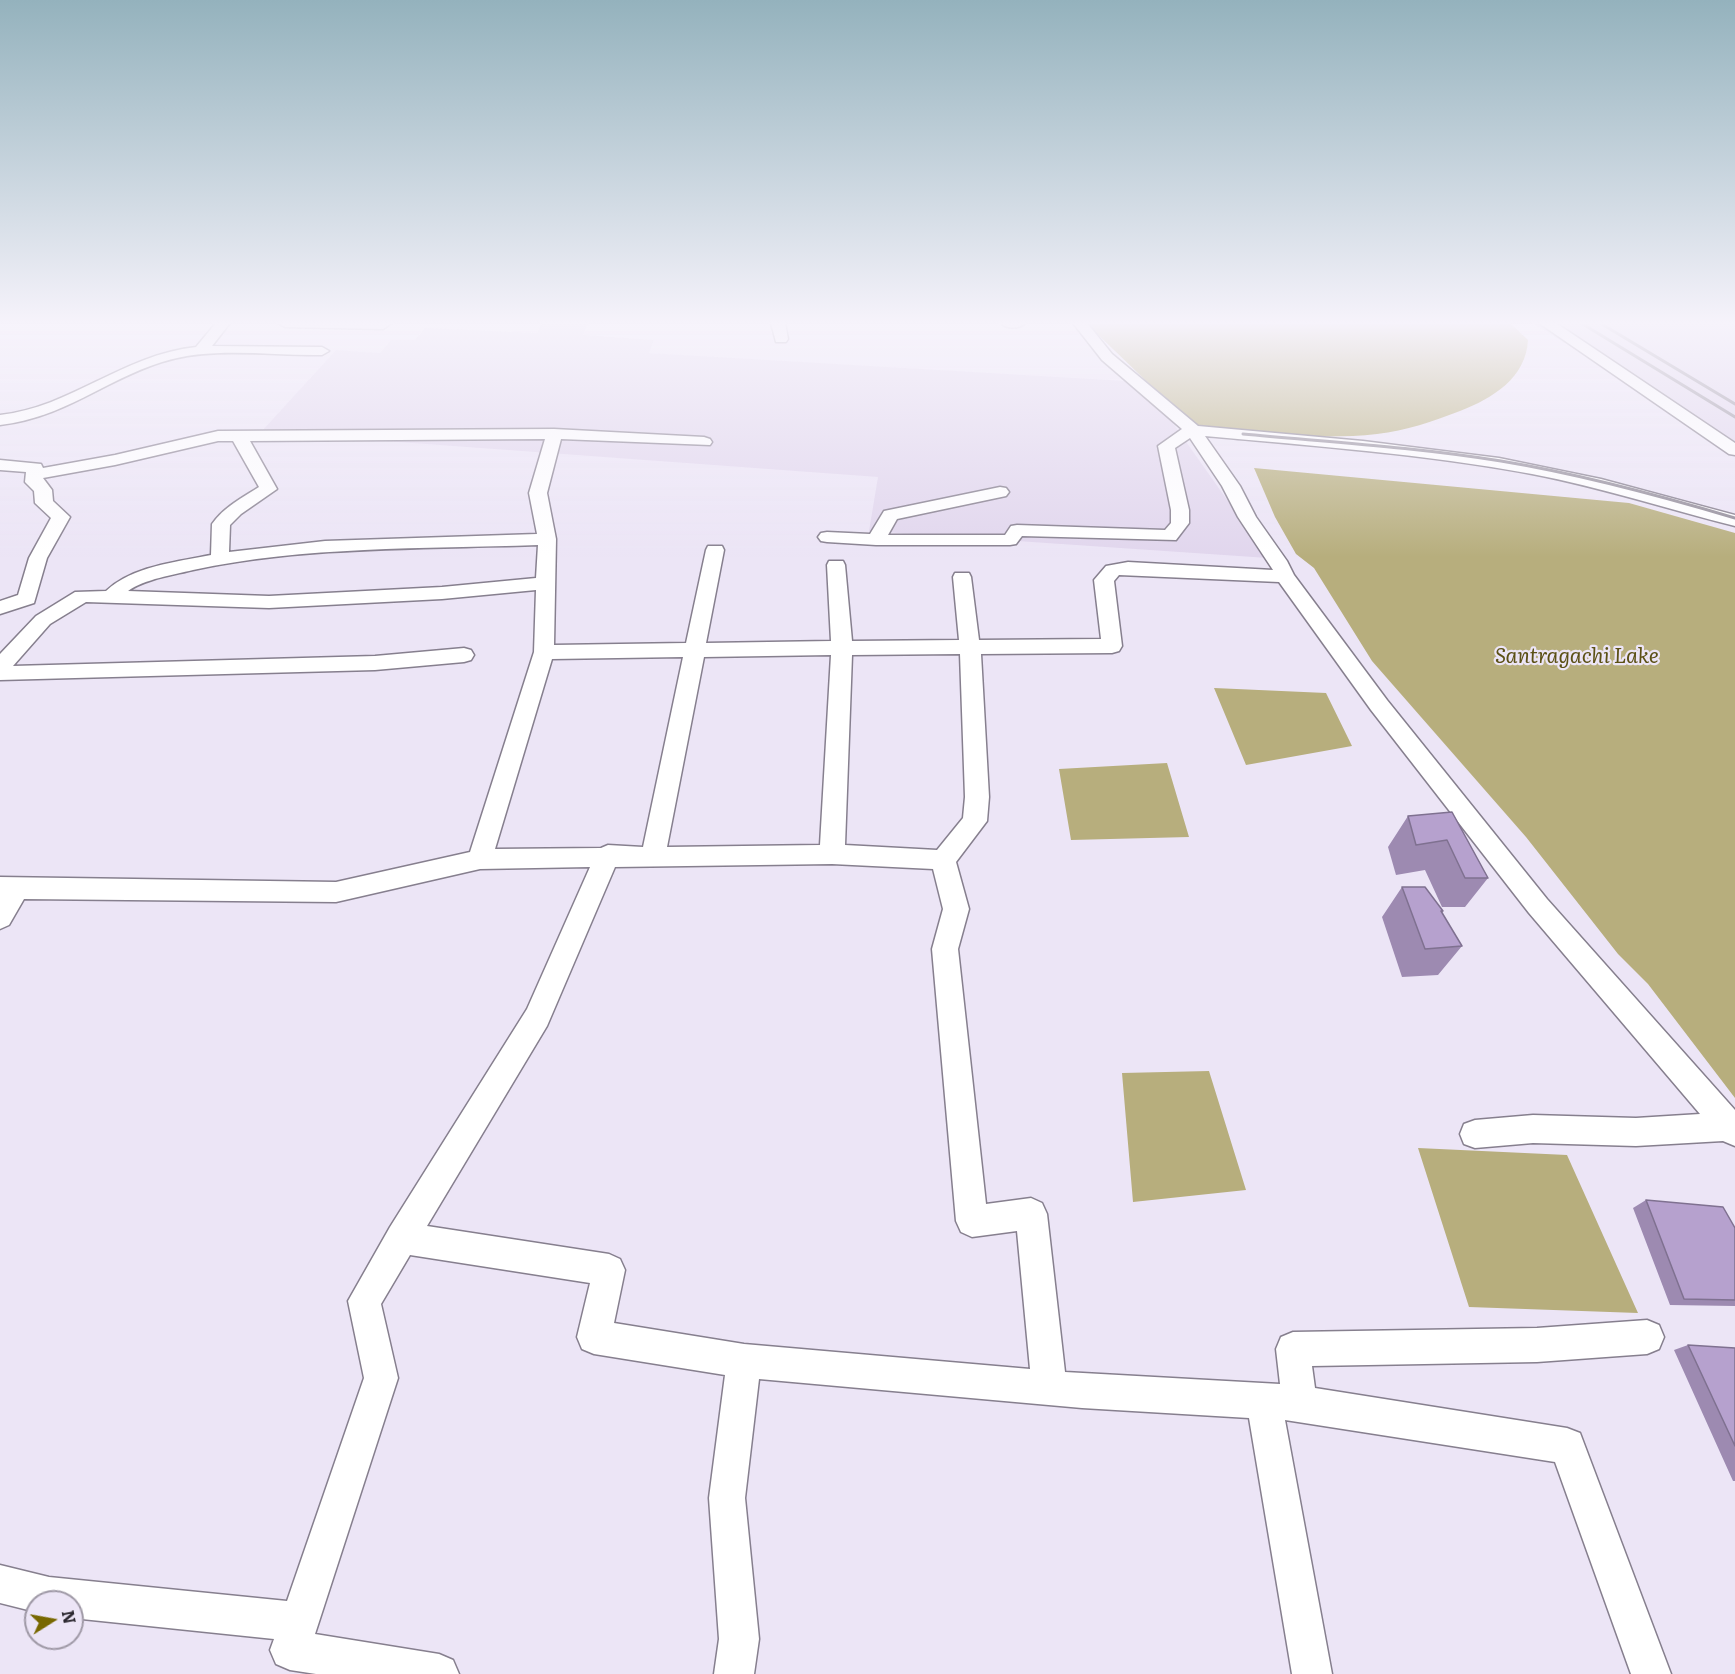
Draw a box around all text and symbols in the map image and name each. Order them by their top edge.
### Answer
water label: Santragachi Lake [1495,644,1659,670]
north arrow [24,1590,84,1650]
text: N [57,1608,83,1626]

